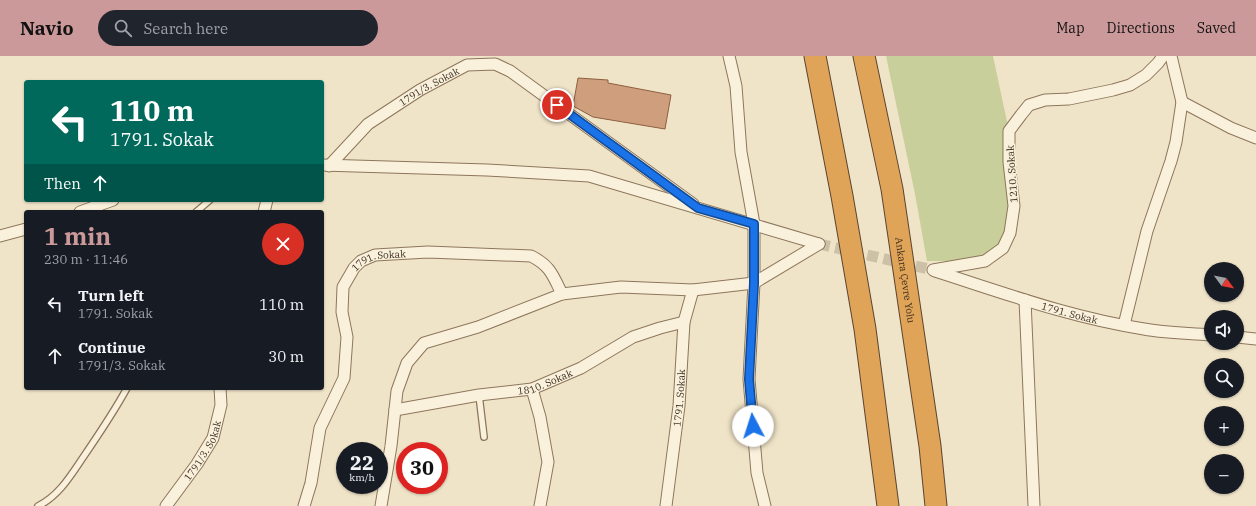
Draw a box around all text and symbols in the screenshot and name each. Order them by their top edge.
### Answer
search box [98,10,378,46]
text: Navio [20,16,74,40]
icon: search [112,17,134,39]
text: Search here [144,19,228,38]
text: Map [1056,19,1085,37]
text: Directions [1107,19,1175,37]
text: Saved [1197,19,1236,37]
street label: 1791/3. Sokak [396,64,461,109]
pin [540,88,574,122]
text: 110 m [110,92,194,129]
icon: arrive [546,94,568,116]
icon: left [44,96,96,148]
text: 1791. Sokak [110,128,214,151]
street label: 1210. Sokak [1003,145,1020,203]
icon: ahead [89,172,111,194]
text: Then [44,174,81,193]
text: 1 min [44,220,111,252]
button: close [262,223,304,265]
street label: Ankara Çevre Yolu [893,236,918,324]
street label: 1791. Sokak [348,247,406,274]
text: 230 m · 11:46 [44,251,128,268]
north arrow [1204,262,1244,302]
map controls [1204,262,1244,494]
text: Turn left [78,286,144,305]
icon: left [44,293,66,315]
text: 110 m [259,295,304,314]
street label: 1791. Sokak [1040,299,1099,326]
text: 1791. Sokak [78,305,153,322]
button: sound [1204,310,1244,350]
text: Continue [78,338,145,357]
icon: ahead [44,345,66,367]
text: 30 m [268,347,304,366]
text: 1791/3. Sokak [78,357,166,374]
button: search [1204,358,1244,398]
street label: 1810. Sokak [517,366,574,397]
street label: 1791. Sokak [670,369,688,427]
position arrow [732,405,774,447]
button: + [1204,406,1244,446]
street label: 1791/3. Sokak [181,419,224,483]
speed limit sign: 30 [396,442,448,494]
text: 22 [350,449,374,476]
button: − [1204,454,1244,494]
text: km/h [349,471,375,484]

